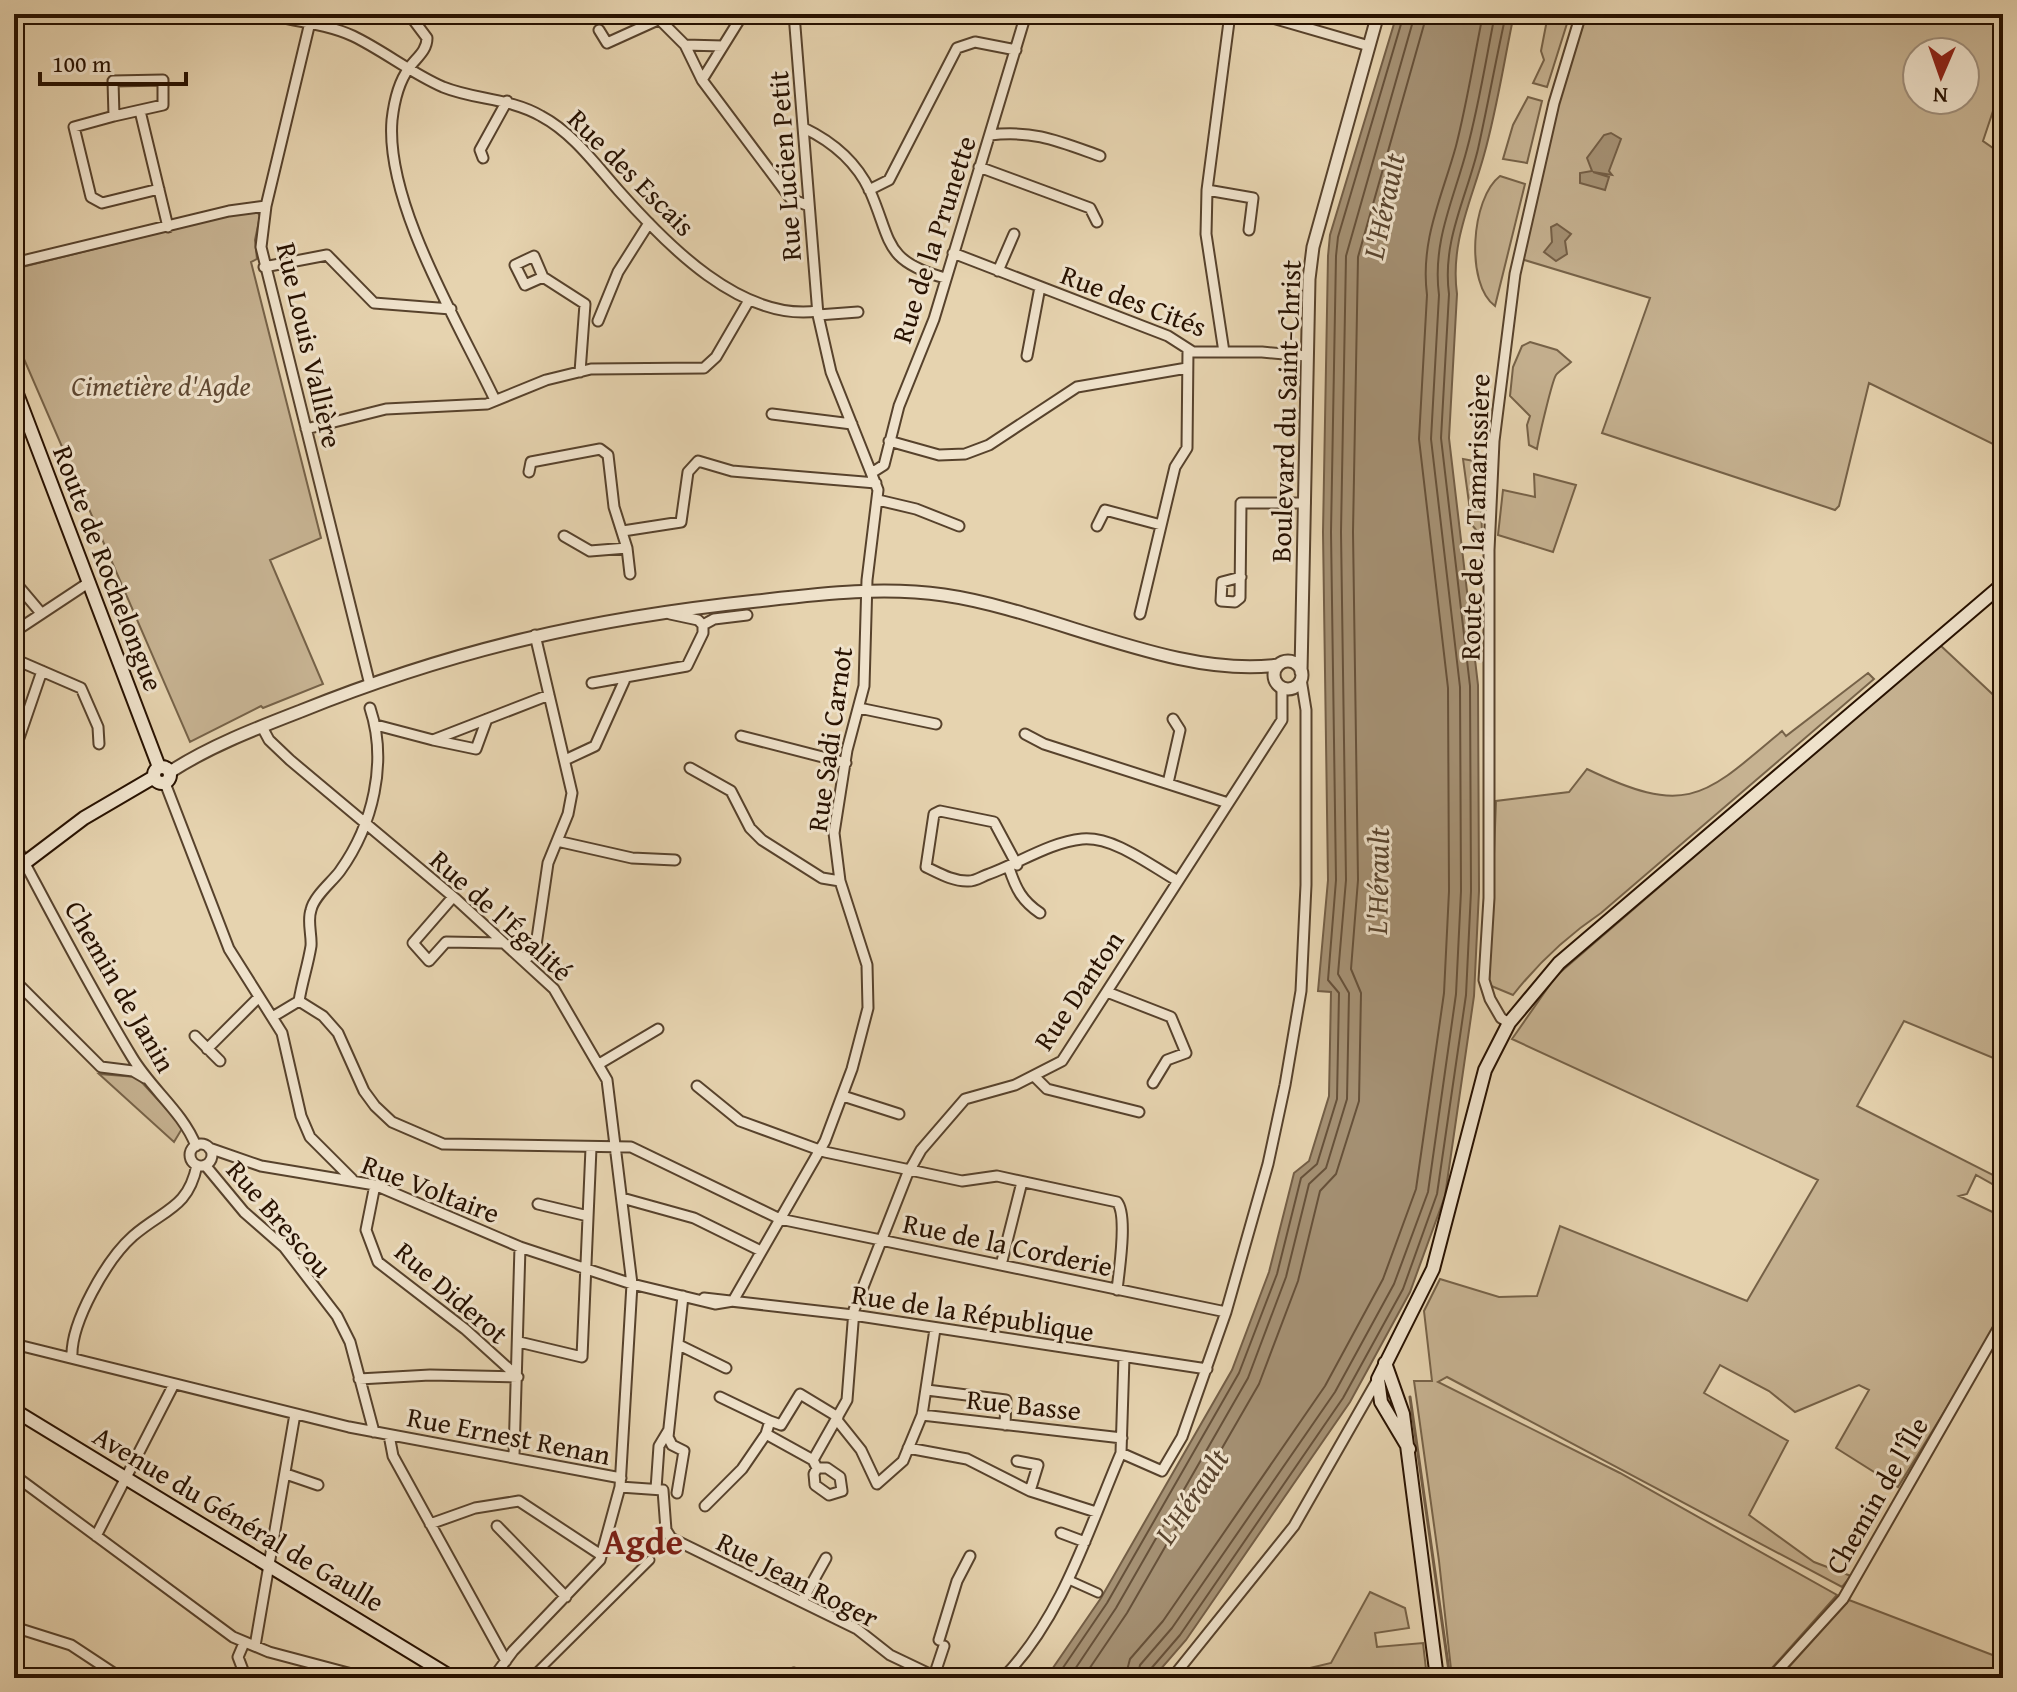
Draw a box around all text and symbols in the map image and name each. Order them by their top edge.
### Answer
scale bar [40,36,186,86]
north arrow [1901,36,1981,116]
text: 100 m [52,46,112,81]
street label: Rue Lucien Petit [757,69,811,262]
text: N [1932,80,1948,112]
street label: Rue des Escais [559,99,705,245]
street label: Rue de la Prunette [880,130,986,348]
water label: L'Hérault [1350,149,1416,264]
street label: Rue Louis Vallière [266,238,354,452]
street label: Rue des Cités [1055,253,1213,347]
street label: Boulevard du Saint-Christ [1259,259,1311,563]
park label: Cimetière d'Agde [71,365,251,406]
street label: Route de la Tamarissière [1449,373,1499,661]
street label: Route de Rochelongue [43,439,175,697]
street label: Rue Sadi Carnot [796,644,862,834]
water label: L'Hérault [1354,827,1400,936]
street label: Rue de l'Égalité [421,840,583,990]
street label: Chemin de Janin [55,892,187,1080]
street label: Rue Danton [1023,922,1133,1058]
street label: Rue Voltaire [356,1143,506,1233]
street label: Rue Brescou [217,1150,343,1286]
street label: Rue de la Corderie [899,1202,1117,1286]
street label: Rue Diderot [386,1231,518,1353]
street label: Rue de la République [849,1273,1097,1351]
street label: Rue Basse [965,1378,1083,1430]
street label: Rue Ernest Renan [404,1395,614,1475]
street label: Chemin de l'Île [1814,1409,1938,1581]
street label: Avenue du Général de Gaulle [86,1415,392,1621]
water label: L'Hérault [1142,1439,1239,1554]
district label: Agde [603,1514,683,1567]
street label: Rue Jean Roger [710,1521,886,1638]

